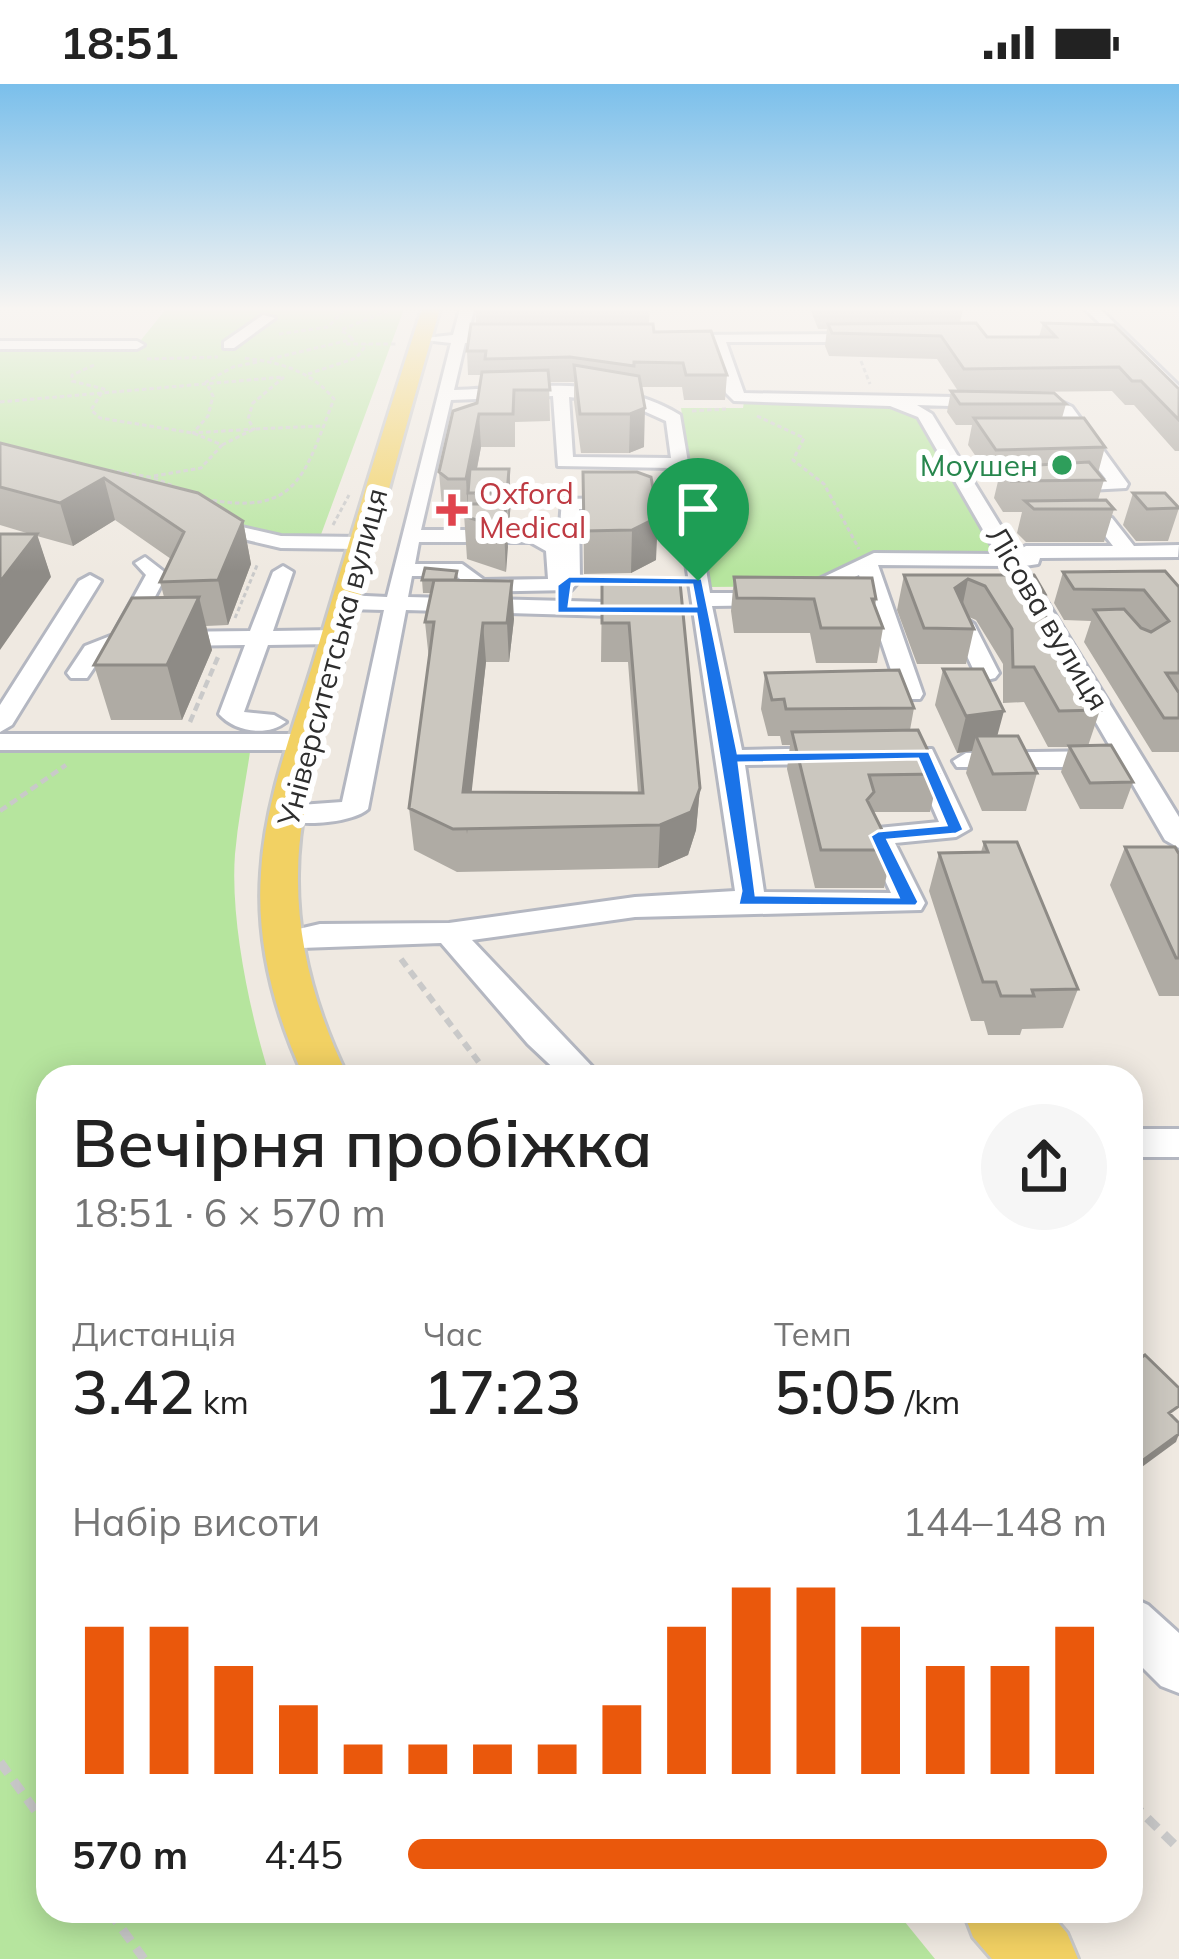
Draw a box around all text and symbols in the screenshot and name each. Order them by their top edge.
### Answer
text: 18:51 [60,14,179,70]
place label: Моушен [920,446,1038,484]
marker: Моушен [1049,452,1075,478]
pin [647,458,749,581]
place label: Oxford Medical [479,474,586,546]
icon: arrive [665,476,731,542]
street label: Університетська вулиця [268,484,395,831]
marker: Oxford Medical [436,494,468,526]
street label: Лісова вулиця [978,519,1118,717]
text: Вечірня пробіжка [72,1101,653,1184]
button: share [981,1104,1107,1230]
text: 18:51 · 6 × 570 m [72,1188,386,1237]
text: Дистанція [72,1313,236,1354]
text: Час [423,1313,483,1354]
text: Темп [774,1313,852,1354]
text: 3.42 [72,1354,194,1429]
text: 17:23 [423,1354,581,1429]
text: 5:05 [774,1354,896,1429]
text: km [194,1381,249,1422]
text: /km [896,1381,960,1422]
text: Набір висоти [72,1497,320,1546]
text: 144–148 m [902,1497,1107,1546]
text: 570 m [72,1830,188,1879]
text: 4:45 [264,1830,343,1879]

